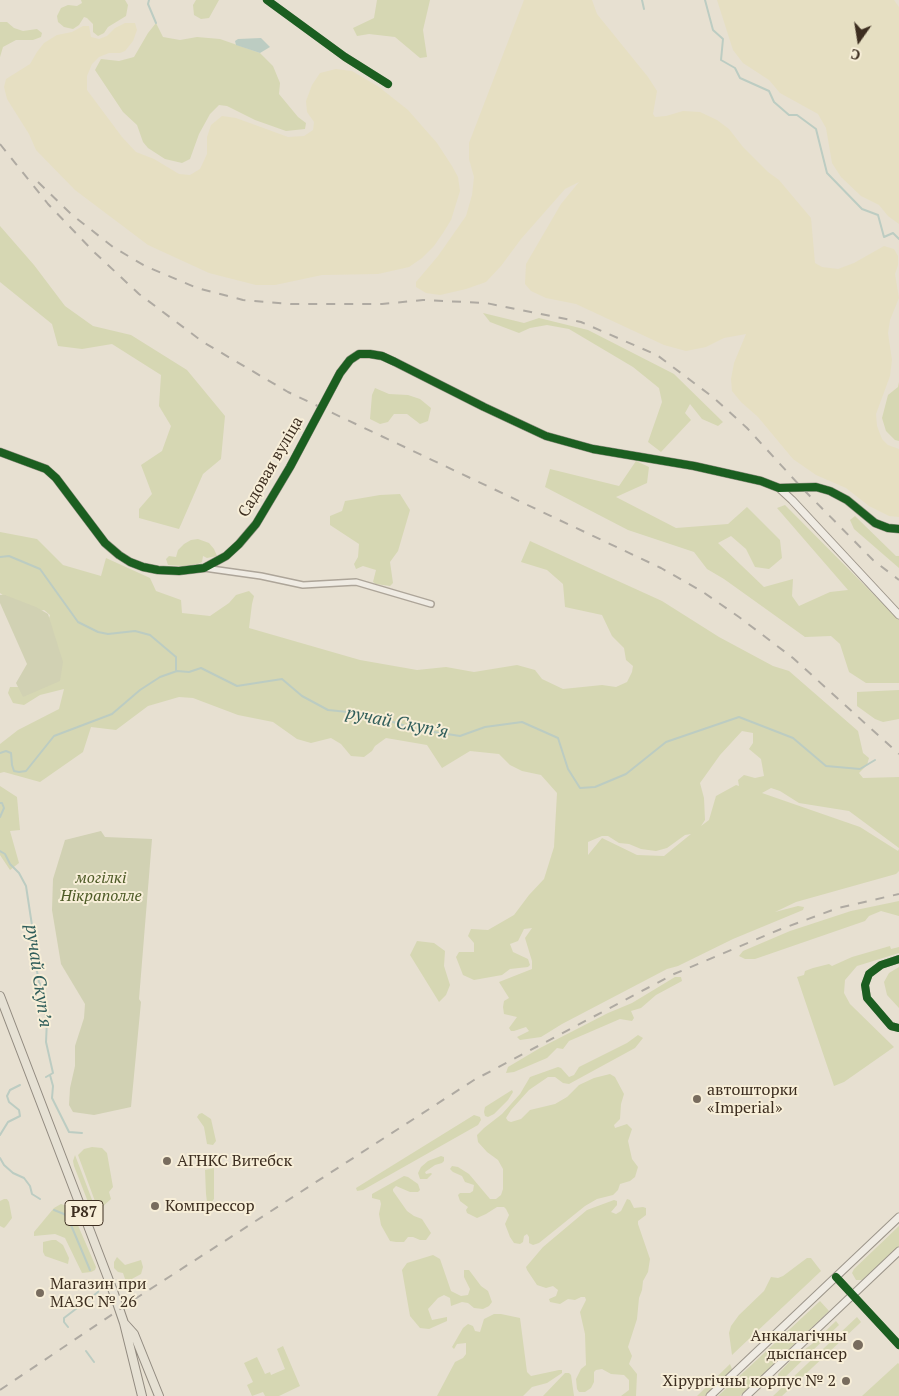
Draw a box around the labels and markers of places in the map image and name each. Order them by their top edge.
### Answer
place label: автошторки «Imperial» [707,1080,798,1118]
marker: автошторки «Imperial» [691,1093,703,1105]
place label: АГНКС Витебск [177,1151,292,1171]
marker: АГНКС Витебск [161,1155,173,1167]
place label: Компрессор [165,1196,254,1216]
marker: Компрессор [149,1200,161,1212]
place label: Магазин при МАЗС № 26 [50,1274,147,1312]
marker: Магазин при МАЗС № 26 [34,1287,46,1299]
place label: Анкалагічны дыспансер [750,1326,847,1364]
marker: Анкалагічны дыспансер [851,1338,865,1352]
place label: Хірургічны корпус № 2 [662,1371,836,1391]
marker: Хірургічны корпус № 2 [840,1375,852,1387]

